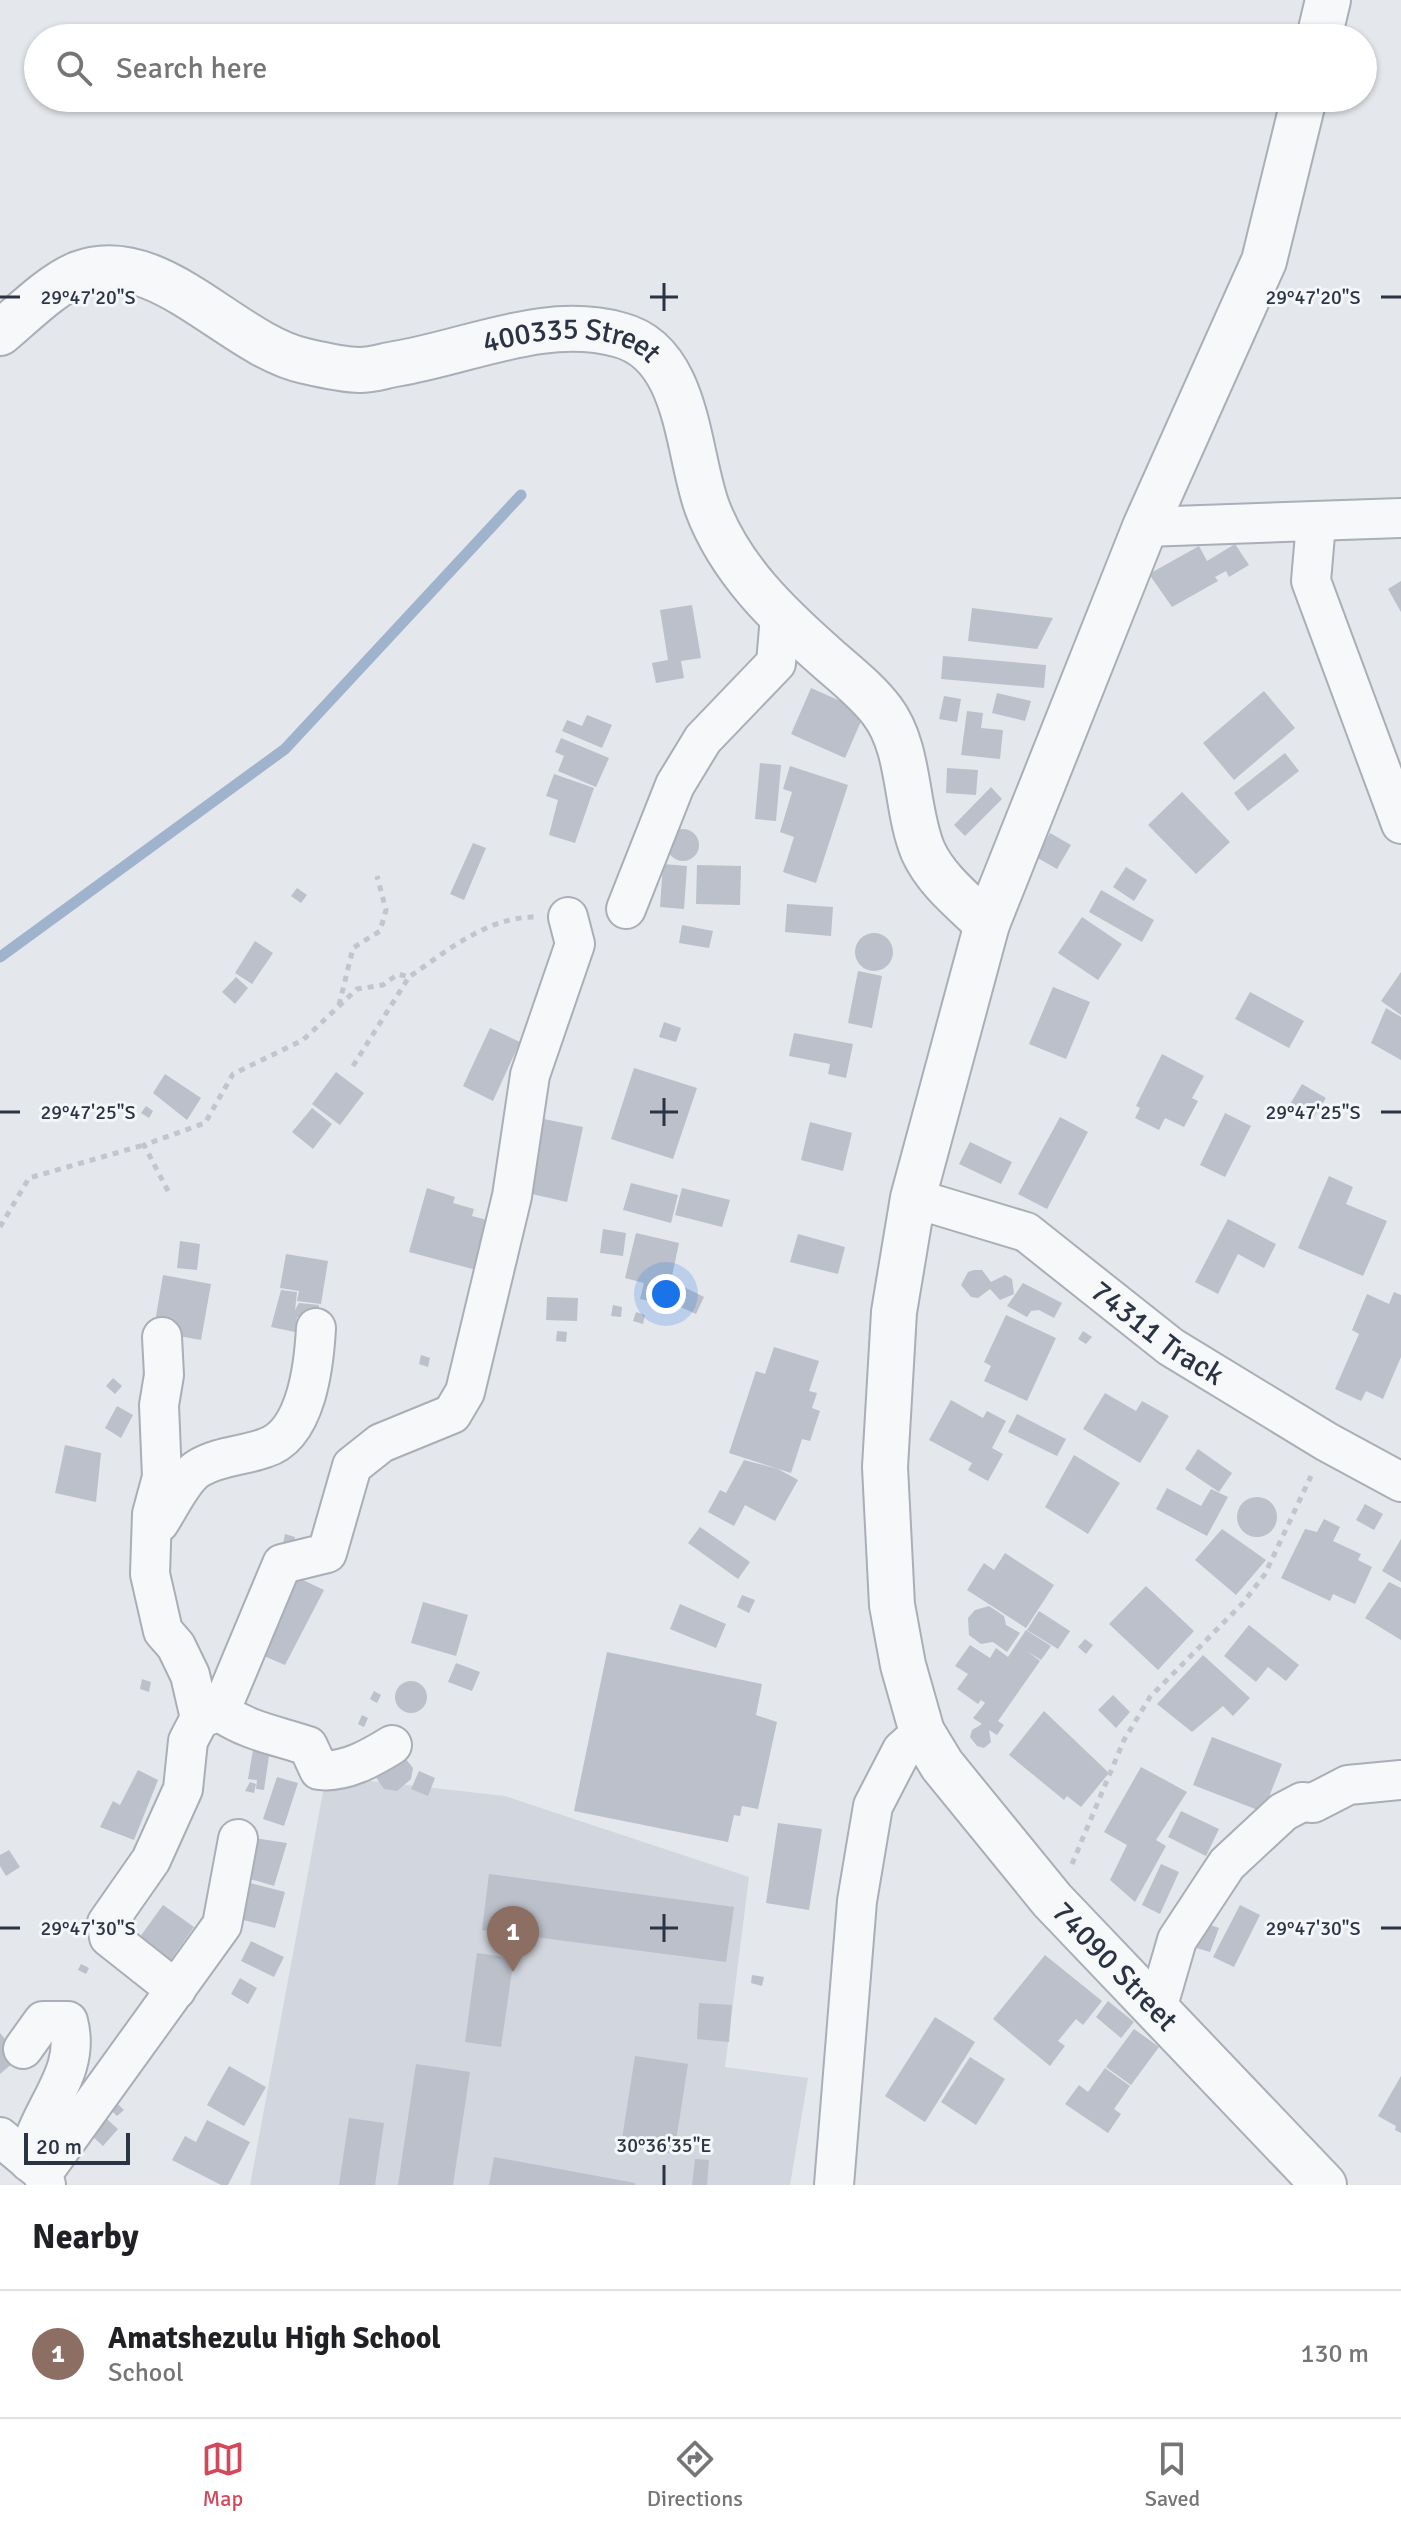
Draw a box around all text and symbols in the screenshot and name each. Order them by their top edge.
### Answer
search box [24,24,1377,112]
icon: search [52,46,96,90]
text: Search here [116,50,267,87]
text: 29°47'20"S [40,285,136,310]
text: 29°47'20"S [1265,285,1361,310]
street label: 400335 Street [478,310,669,370]
text: 29°47'25"S [40,1100,136,1125]
text: 29°47'25"S [1265,1100,1361,1125]
street label: 74311 Track [1083,1272,1231,1393]
your location [646,1274,686,1314]
street label: 74090 Street [1044,1893,1186,2039]
pin: 1 [487,1906,539,1972]
text: 29°47'30"S [40,1916,136,1941]
text: 29°47'30"S [1265,1916,1361,1941]
scale bar [24,2129,130,2165]
text: 20 m [36,2133,82,2160]
text: 30°36'35"E [616,2133,712,2158]
text: Nearby [32,2216,139,2258]
text: Amatshezulu High School [108,2320,441,2357]
text: 1 [51,2338,65,2370]
text: 130 m [1300,2338,1369,2370]
text: School [108,2357,184,2389]
tab: Map [201,2437,245,2512]
tab: Directions [647,2437,743,2512]
tab: Saved [1145,2437,1200,2512]

